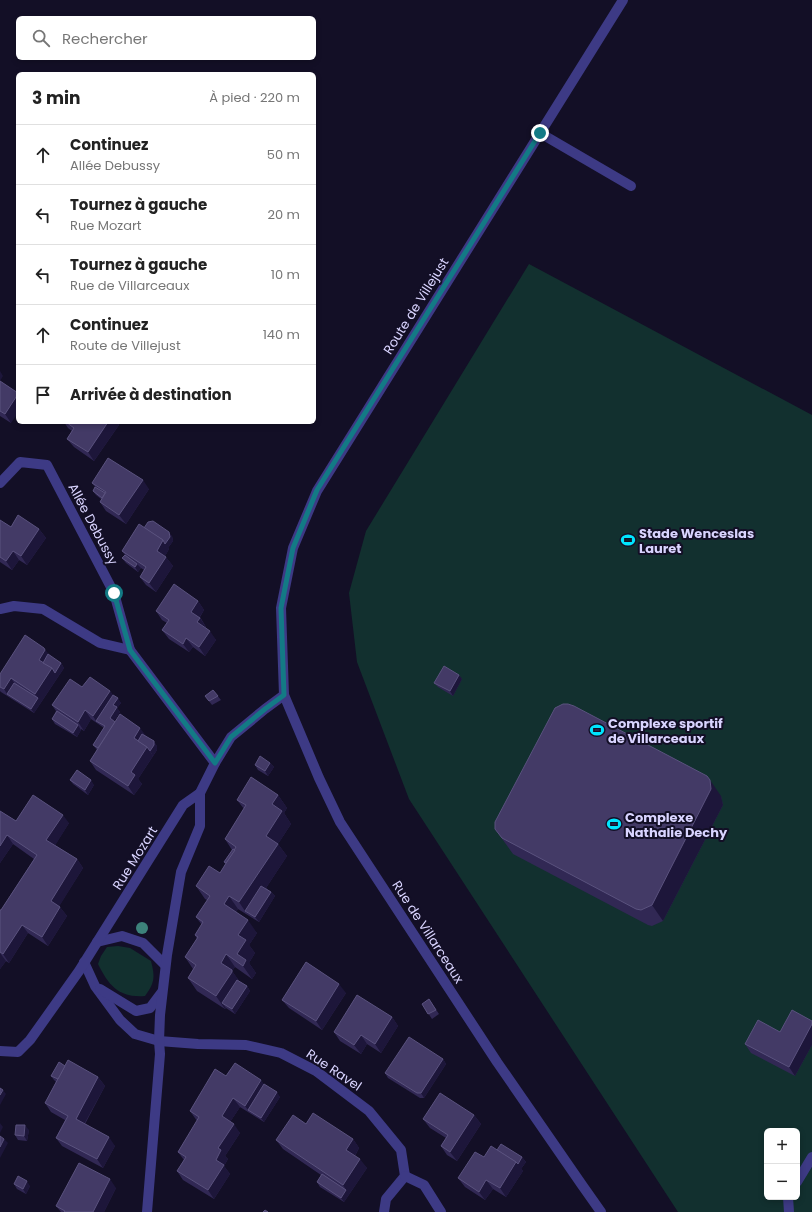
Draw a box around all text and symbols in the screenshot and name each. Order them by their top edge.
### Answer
search box [16,16,316,60]
icon: search [30,27,52,49]
text: Rechercher [62,28,148,49]
text: 3 min [32,86,80,110]
text: À pied · 220 m [209,88,300,107]
route end [531,124,549,142]
text: Continuez [70,134,149,155]
icon: ahead [32,144,54,166]
text: 50 m [267,145,300,164]
text: Allée Debussy [70,156,160,175]
text: Tournez à gauche [70,194,207,215]
icon: left [32,204,54,226]
text: 20 m [267,205,300,224]
text: Rue Mozart [70,216,142,235]
text: Tournez à gauche [70,254,207,275]
street label: Route de Villejust [379,254,454,358]
icon: left [32,264,54,286]
text: 10 m [271,265,300,284]
text: Rue de Villarceaux [70,276,189,295]
text: Continuez [70,314,149,335]
icon: ahead [32,324,54,346]
text: 140 m [263,325,300,344]
text: Route de Villejust [70,336,181,355]
icon: arrive [32,384,54,406]
text: Arrivée à destination [70,384,232,405]
street label: Allée Debussy [63,480,123,569]
place label: Stade Wenceslas Lauret [639,524,754,558]
sports icon: Stade Wenceslas Lauret [620,532,636,548]
route start [105,584,123,602]
place label: Complexe sportif de Villarceaux [608,714,723,748]
sports icon: Complexe sportif de Villarceaux [589,722,605,738]
place label: Complexe Nathalie Dechy [625,808,728,842]
sports icon: Complexe Nathalie Dechy [606,816,622,832]
street label: Rue Mozart [108,822,162,893]
street label: Rue de Villarceaux [388,877,469,988]
street label: Rue Ravel [303,1045,365,1095]
map controls [764,1128,800,1200]
button: + [764,1128,800,1164]
button: − [764,1164,800,1200]

